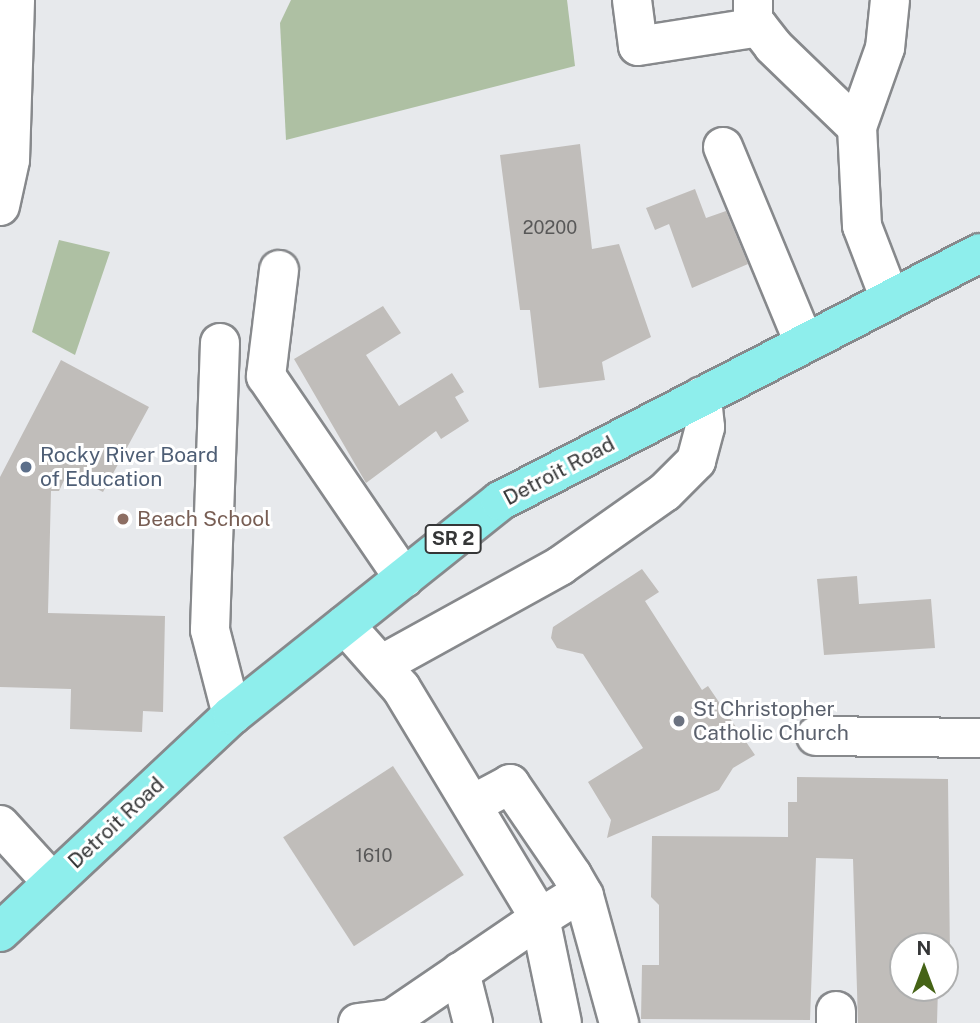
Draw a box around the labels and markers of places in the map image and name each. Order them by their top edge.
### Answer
place label: Rocky River Board of Education [40,442,218,492]
marker: Rocky River Board of Education [18,459,34,475]
place label: Beach School [137,506,271,532]
marker: Beach School [115,511,131,527]
place label: St Christopher Catholic Church [693,696,849,746]
marker: St Christopher Catholic Church [671,713,687,729]

